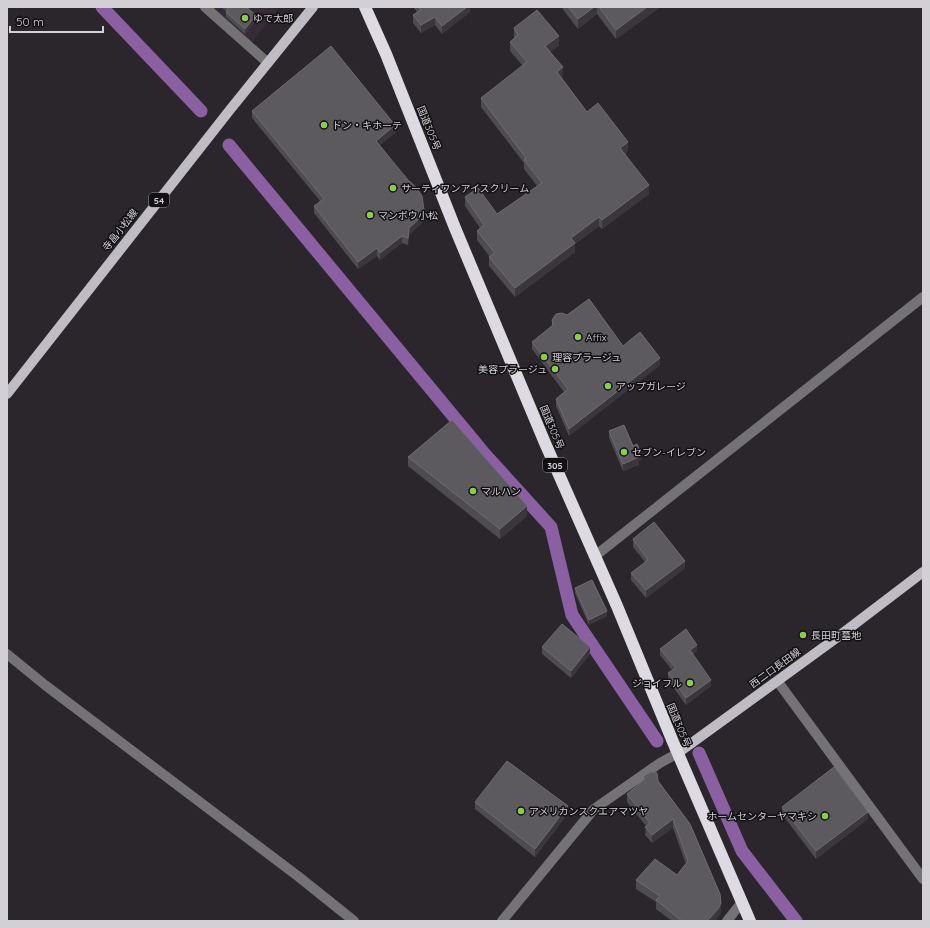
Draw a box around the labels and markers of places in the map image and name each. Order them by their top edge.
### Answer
place label: ゆで太郎 [253,12,293,25]
marker: ゆで太郎 [240,13,250,23]
place label: ドン・キホーテ [332,119,402,132]
marker: ドン・キホーテ [319,120,329,130]
place label: サーティワンアイスクリーム [401,182,529,195]
marker: サーティワンアイスクリーム [388,183,398,193]
place label: マンボウ小松 [378,209,438,222]
marker: マンボウ小松 [365,210,375,220]
place label: Affix [586,331,607,344]
marker: Affix [573,332,583,342]
place label: 理容プラージュ [552,351,621,364]
marker: 理容プラージュ [539,352,549,362]
place label: 美容プラージュ [478,363,547,376]
marker: 美容プラージュ [550,364,560,374]
place label: アップガレージ [616,380,686,393]
marker: アップガレージ [603,381,613,391]
place label: セブン-イレブン [632,446,706,459]
marker: セブン-イレブン [619,447,629,457]
place label: マルハン [481,485,521,498]
marker: マルハン [468,486,478,496]
place label: 長田町墓地 [811,629,862,642]
marker: 長田町墓地 [798,630,808,640]
place label: ジョイフル [632,677,682,690]
marker: ジョイフル [685,678,695,688]
place label: アメリカンスクエアマツヤ [529,805,648,818]
marker: アメリカンスクエアマツヤ [516,806,526,816]
place label: ホームセンターヤマキシ [707,810,817,823]
marker: ホームセンターヤマキシ [820,811,830,821]

